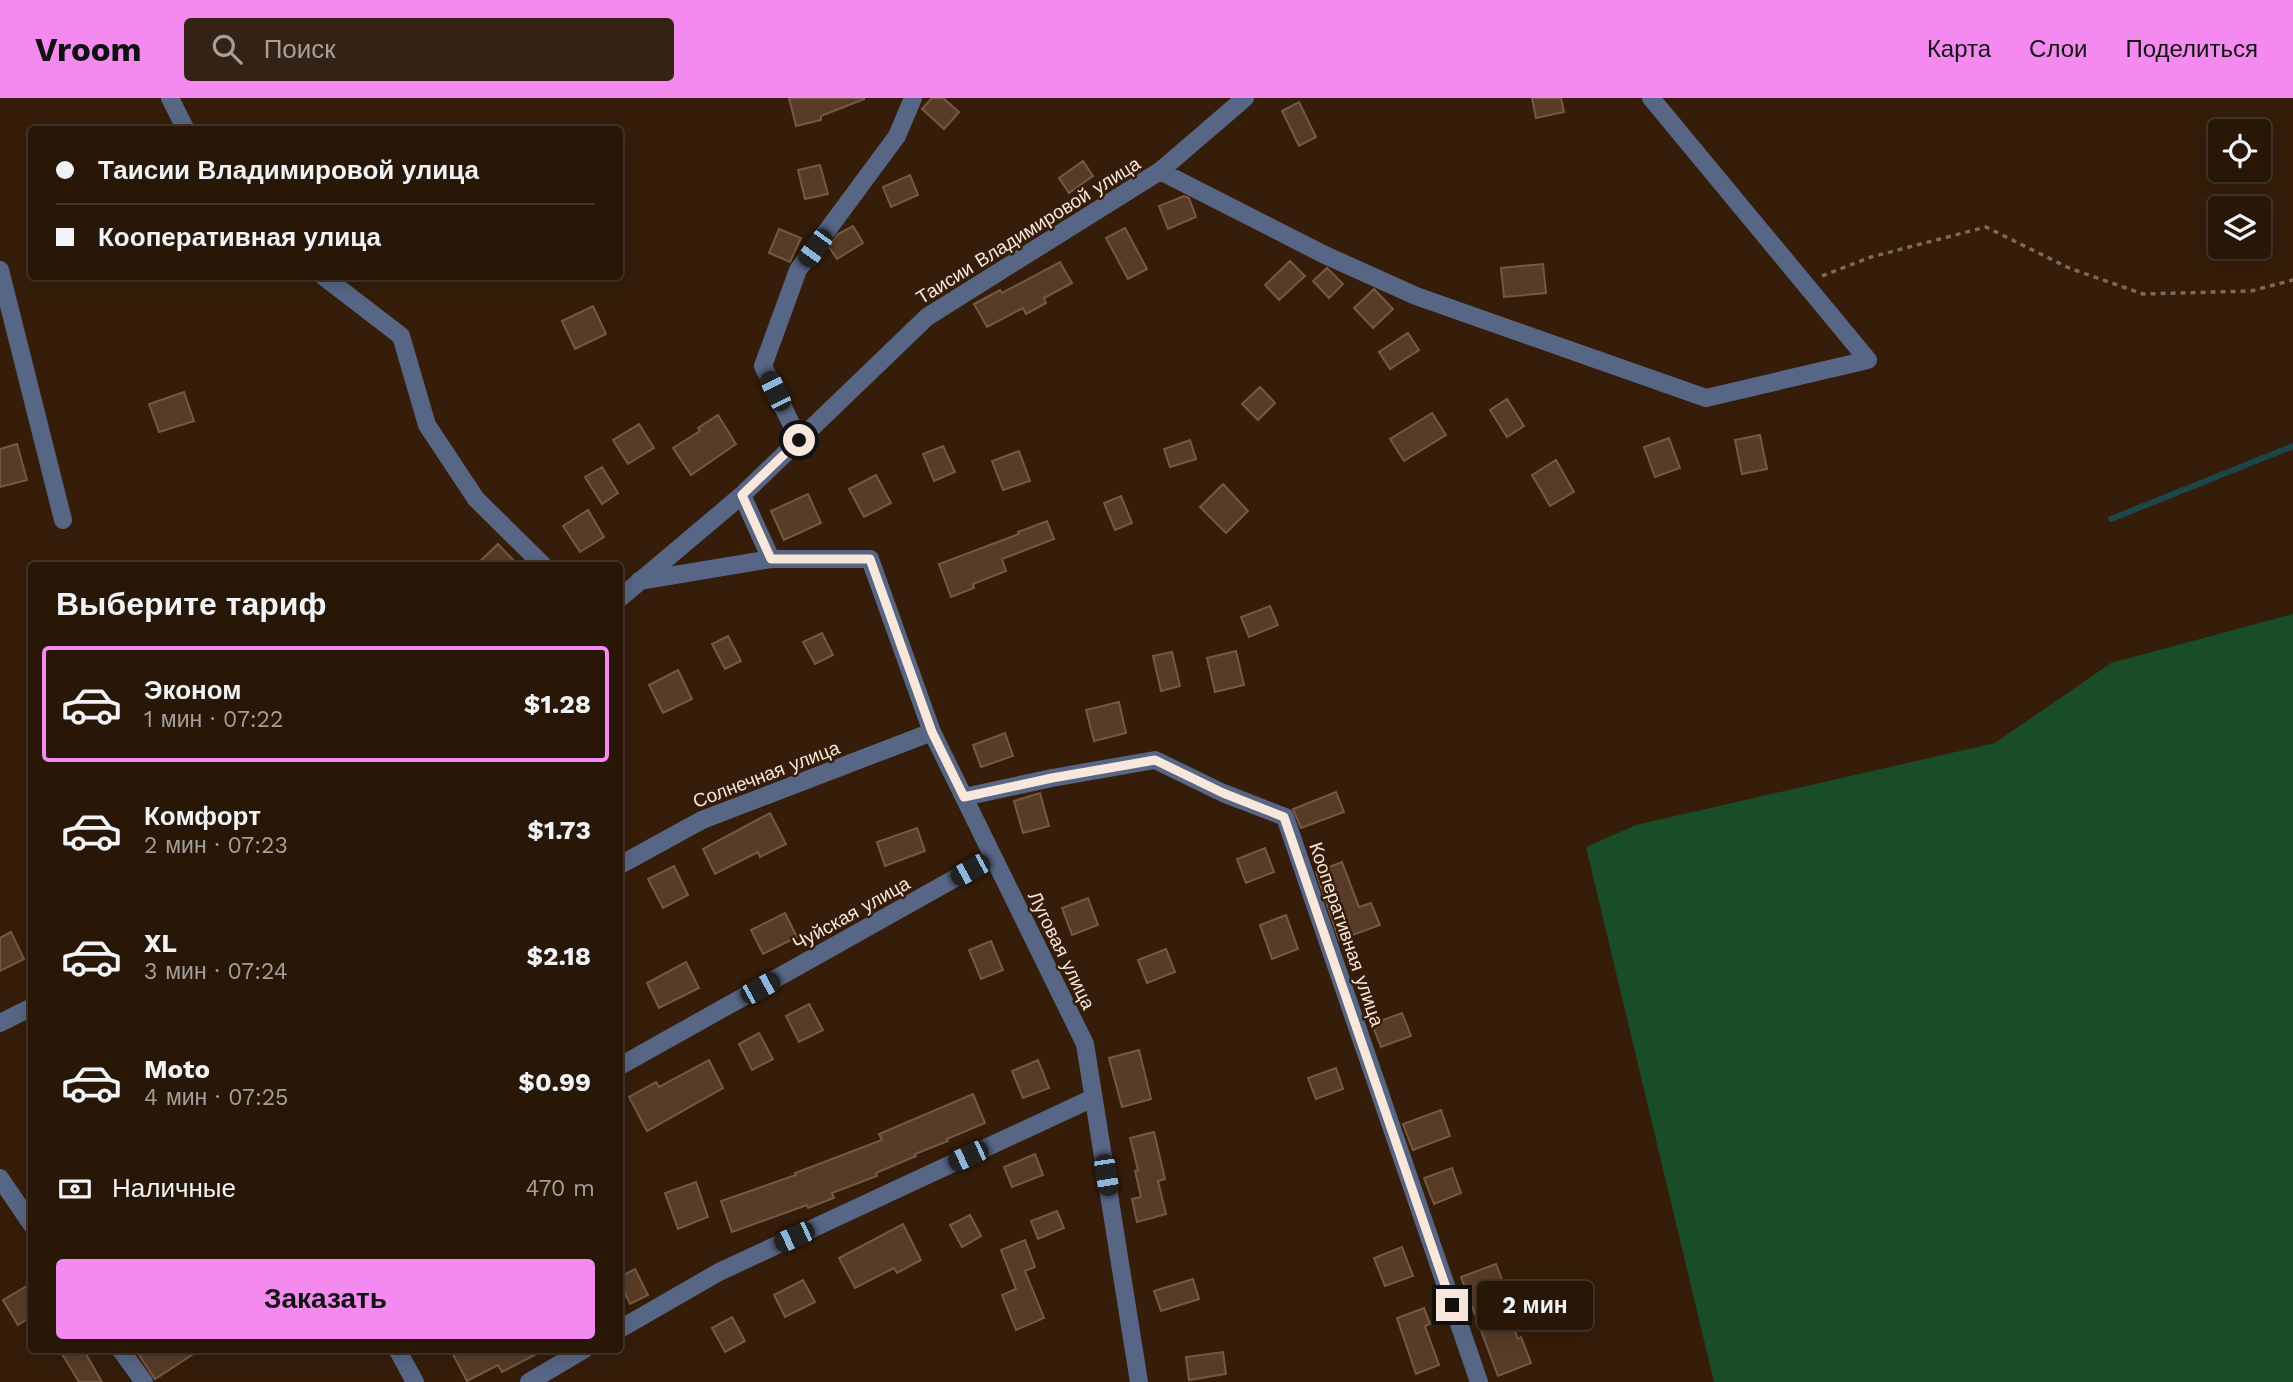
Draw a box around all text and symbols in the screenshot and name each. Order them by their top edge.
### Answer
search box [184,18,674,81]
text: Vroom [35,30,142,69]
icon: search [208,30,246,68]
text: Поиск [264,34,336,64]
text: Карта [1927,35,1991,63]
text: Слои [2029,35,2087,63]
text: Поделиться [2125,35,2258,63]
map controls [2208,119,2271,259]
button: locate [2208,119,2271,182]
street label: Таисии Владимировой улица [912,152,1145,309]
text: Таисии Владимировой улица [98,155,479,185]
button: layers [2208,196,2271,259]
text: Кооперативная улица [98,222,381,252]
car [795,225,836,271]
car [757,368,794,414]
route start [783,424,815,456]
text: Выберите тариф [56,585,327,623]
icon: car [60,673,123,736]
text: Эконом [144,675,242,705]
text: $1.28 [524,689,591,719]
text: 1 мин · 07:22 [144,706,283,733]
street label: Солнечная улица [690,736,843,813]
icon: car [60,799,123,862]
text: Комфорт [144,801,261,831]
text: $1.73 [527,815,591,845]
text: 2 мин · 07:23 [144,832,288,859]
street label: Кооперативная улица [1304,839,1389,1030]
car [947,851,994,889]
street label: Чуйская улица [789,872,914,955]
street label: Луговая улица [1023,887,1100,1013]
icon: car [60,925,123,988]
text: XL [144,928,177,958]
text: $2.18 [526,941,591,971]
text: 3 мин · 07:24 [144,958,288,985]
car [737,969,784,1007]
icon: car [60,1051,123,1114]
text: Moto [144,1054,210,1084]
text: $0.99 [518,1067,591,1097]
text: 4 мин · 07:25 [144,1084,289,1111]
car [945,1138,992,1174]
car [1093,1153,1120,1197]
icon: cash [56,1170,94,1208]
text: Наличные [112,1173,236,1203]
text: 470 m [526,1175,595,1202]
car [771,1219,818,1255]
button: Заказать [56,1259,595,1339]
callout: 2 мин [1476,1280,1592,1330]
route end [1436,1289,1468,1321]
text: 2 мин [1502,1292,1568,1319]

